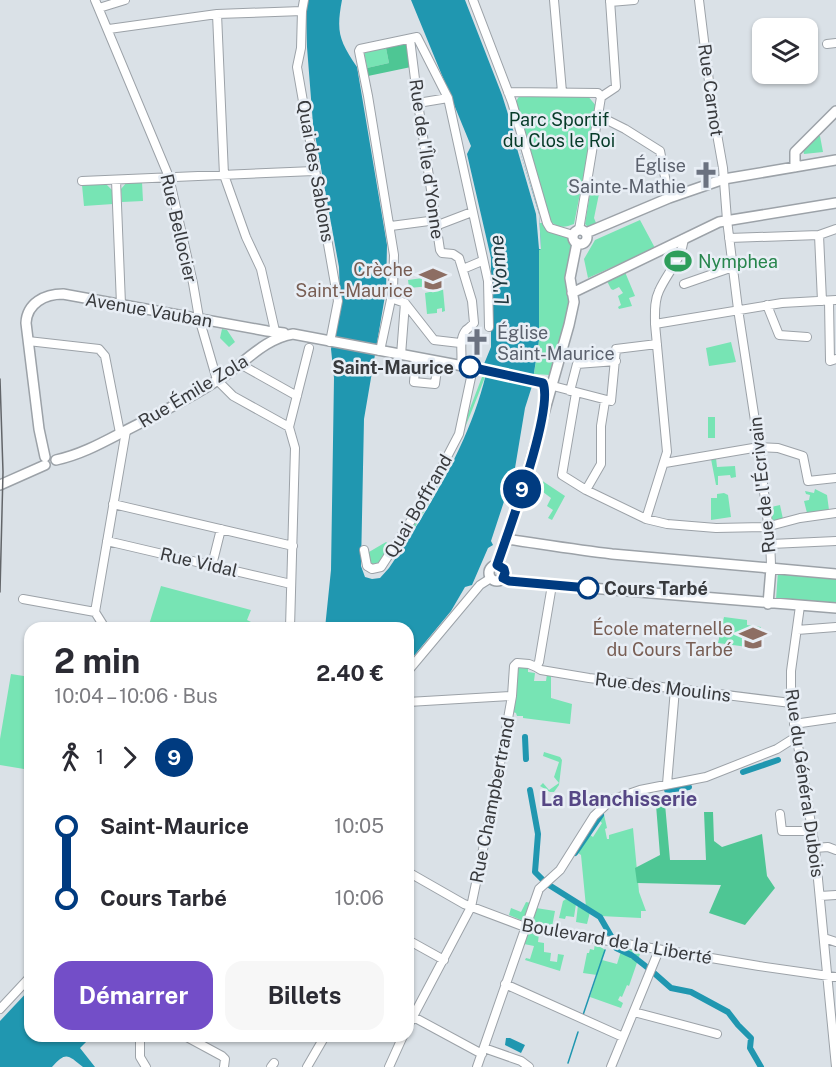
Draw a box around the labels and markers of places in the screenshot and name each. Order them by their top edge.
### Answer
place label: Église Sainte-Mathie [568,154,686,197]
church icon: Église Sainte-Mathie [691,160,721,190]
sports icon: Nymphea [663,246,693,276]
place label: Nymphea [698,251,778,272]
place label: Crèche Saint-Maurice [295,259,413,301]
school or university icon: Crèche Saint-Maurice [418,264,448,294]
place label: Église Saint-Maurice [497,321,615,364]
church icon: Église Saint-Maurice [462,327,492,357]
marker: Saint-Maurice [459,356,481,378]
place label: Saint-Maurice [332,357,454,378]
marker: Cours Tarbé [577,577,599,599]
place label: Cours Tarbé [604,578,708,599]
place label: École maternelle du Cours Tarbé [593,617,733,660]
school or university icon: École maternelle du Cours Tarbé [738,623,768,653]

